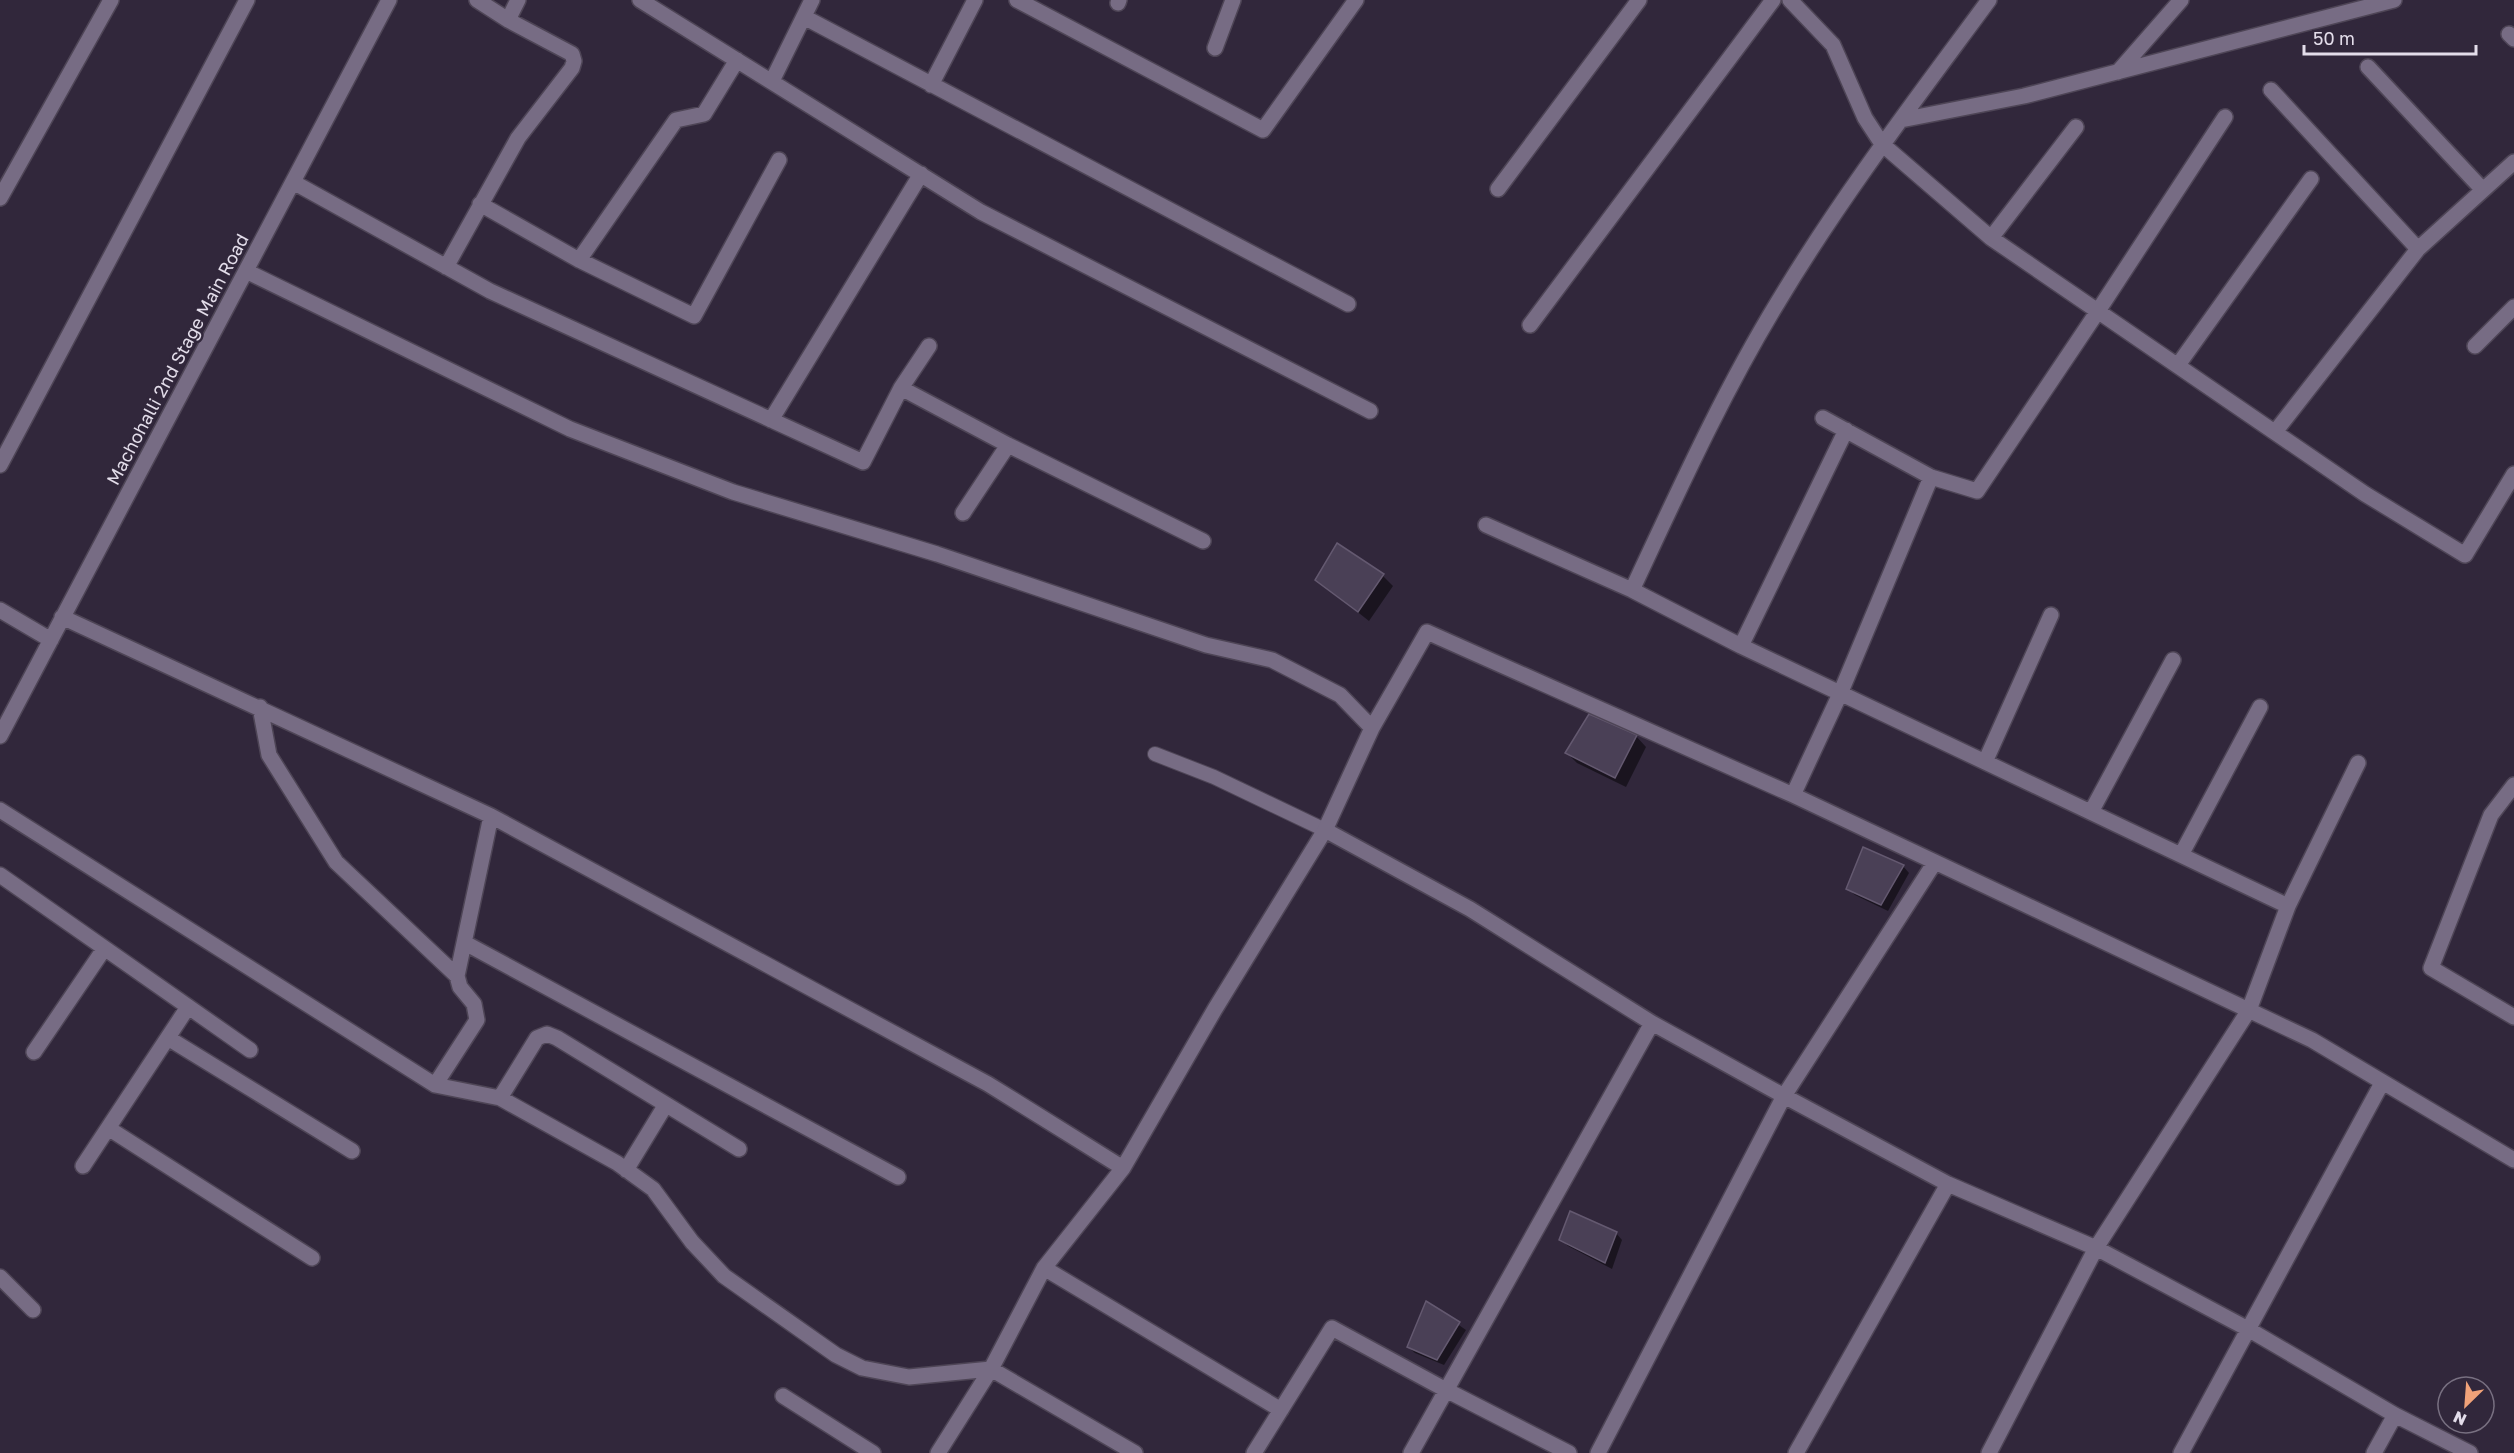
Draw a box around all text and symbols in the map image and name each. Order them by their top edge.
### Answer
scale bar [2304,18,2476,56]
text: 50 m [2313,27,2355,49]
street label: Machohalli 2nd Stage Main Road [101,230,253,488]
north arrow [2436,1375,2496,1435]
text: N [2450,1407,2469,1430]

